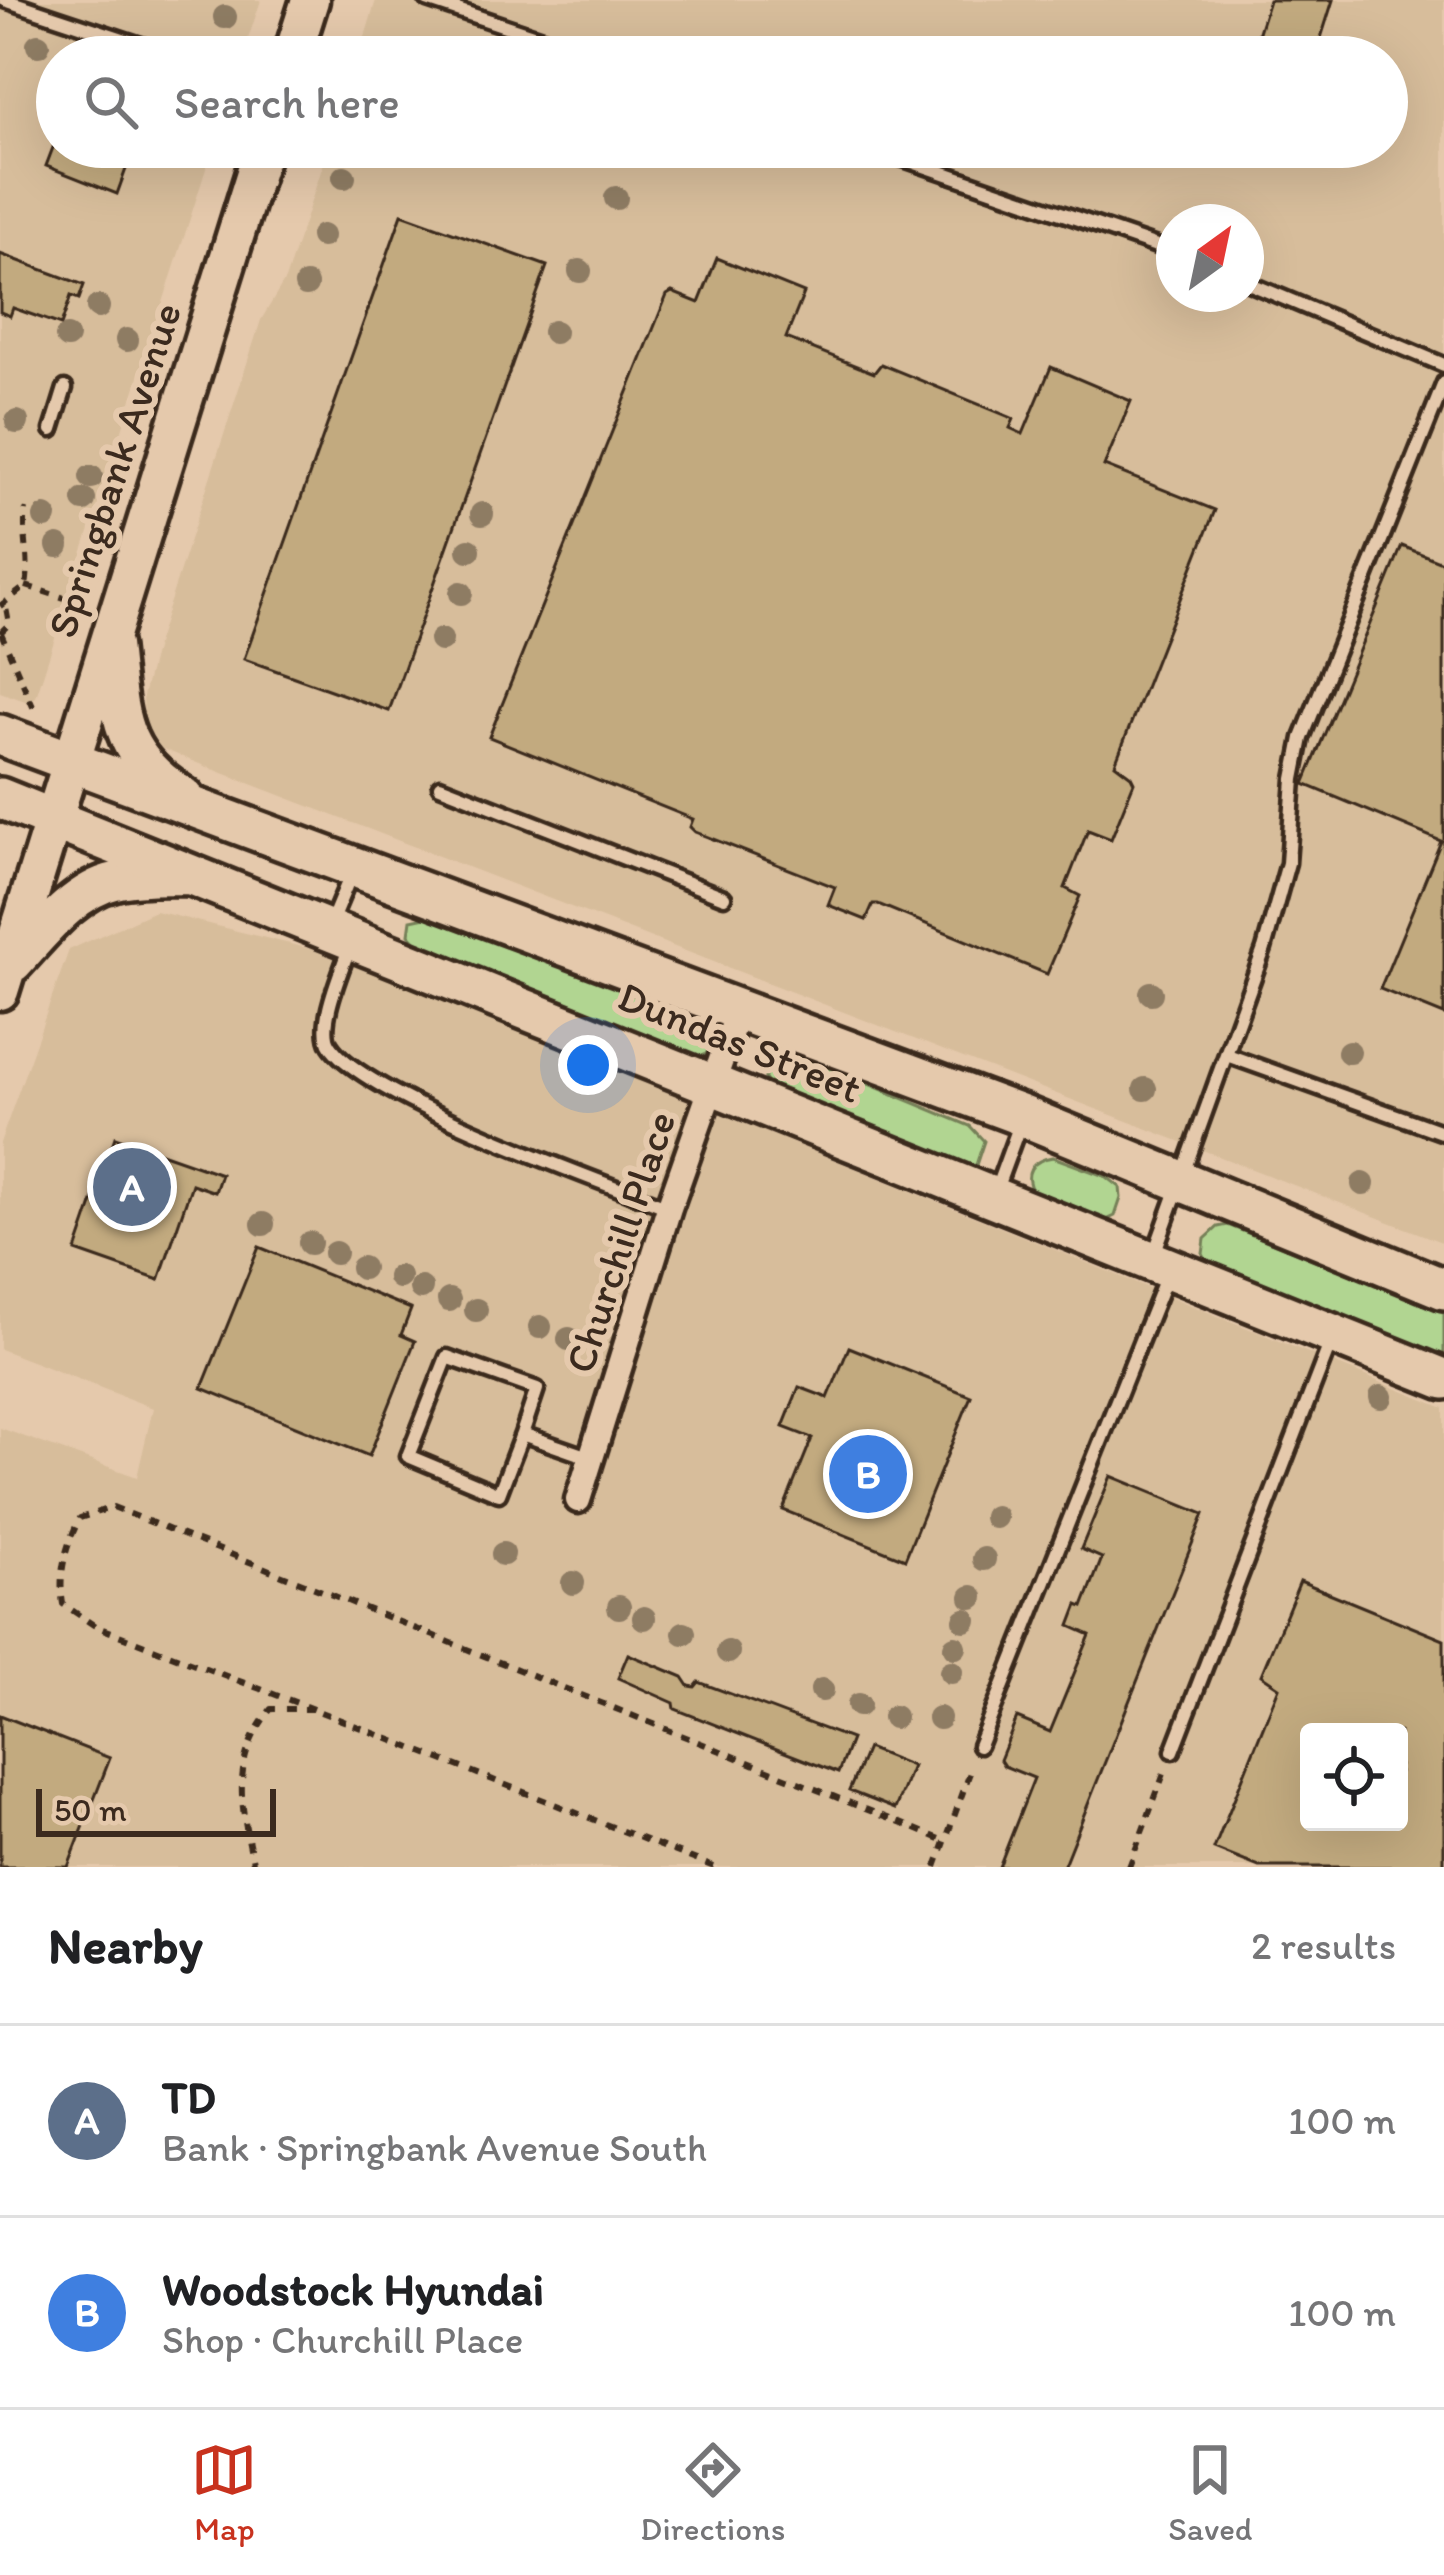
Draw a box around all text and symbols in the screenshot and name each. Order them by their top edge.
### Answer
search box [36,36,1408,168]
icon: search [78,69,144,135]
text: Search here [174,75,400,129]
north arrow [1156,204,1264,312]
street label: Springbank Avenue [36,296,192,644]
street label: Dundas Street [611,970,869,1114]
your location [558,1035,618,1095]
street label: Churchill Place [554,1105,686,1379]
pin: A [93,1142,171,1232]
pin: B [829,1429,907,1519]
map controls [1300,1723,1408,1831]
button: locate [1300,1723,1408,1831]
scale bar [36,1783,276,1836]
text: 50 m [54,1790,127,1829]
text: Nearby [48,1915,203,1976]
text: 2 results [1251,1922,1396,1969]
text: TD [162,2070,216,2124]
text: A [75,2097,99,2144]
text: 100 m [1288,2097,1396,2144]
text: Bank · Springbank Avenue South [162,2124,707,2171]
text: Woodstock Hyundai [162,2262,544,2316]
text: B [74,2289,100,2336]
text: 100 m [1288,2289,1396,2336]
text: Shop · Churchill Place [162,2316,523,2363]
tab: Map [191,2437,257,2548]
tab: Directions [640,2437,785,2548]
tab: Saved [1168,2437,1253,2548]

